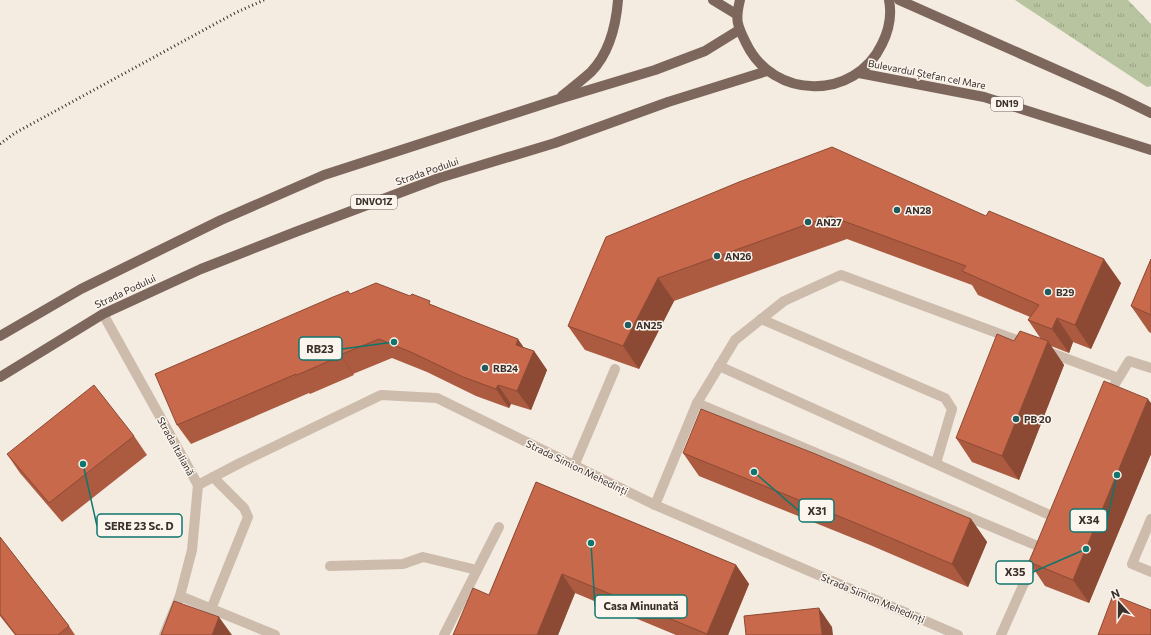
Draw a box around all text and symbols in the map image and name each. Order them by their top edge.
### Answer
street label: Bulevardul Ștefan cel Mare [867,57,987,92]
road number: DN19 [991,97,1023,111]
street label: Strada Podului [394,155,460,187]
road number: DNVO1Z [351,195,397,209]
place label: AN28 [905,204,932,216]
marker: AN28 [892,205,902,215]
place label: AN27 [816,216,842,228]
marker: AN27 [803,217,813,227]
place label: AN26 [725,250,751,262]
marker: AN26 [712,251,722,261]
street label: Strada Podului [93,272,157,310]
place label: B29 [1056,286,1074,298]
marker: B29 [1043,287,1053,297]
place label: AN25 [636,319,662,331]
marker: AN25 [623,320,633,330]
callout: RB23 [299,337,342,360]
text: RB23 [306,342,334,355]
place label: RB24 [493,362,518,374]
marker: RB24 [480,363,490,373]
place label: PB 20 [1024,413,1052,425]
marker: PB 20 [1011,414,1021,424]
street label: Strada Italiană [155,415,197,477]
street label: Strada Simion Mehedinți [524,437,630,498]
callout: X31 [799,499,834,522]
text: X31 [807,504,827,517]
callout: X34 [1070,509,1107,532]
text: X34 [1079,513,1100,526]
callout: SERE 23 Sc. D [97,514,182,537]
text: SERE 23 Sc. D [104,519,174,532]
callout: X35 [996,561,1033,584]
text: X35 [1005,565,1025,578]
street label: Strada Simion Mehedinți [819,571,927,626]
north arrow [1099,583,1139,623]
text: N [1109,586,1121,601]
callout: Casa Minunată [595,595,687,618]
text: Casa Minunată [603,599,679,612]

